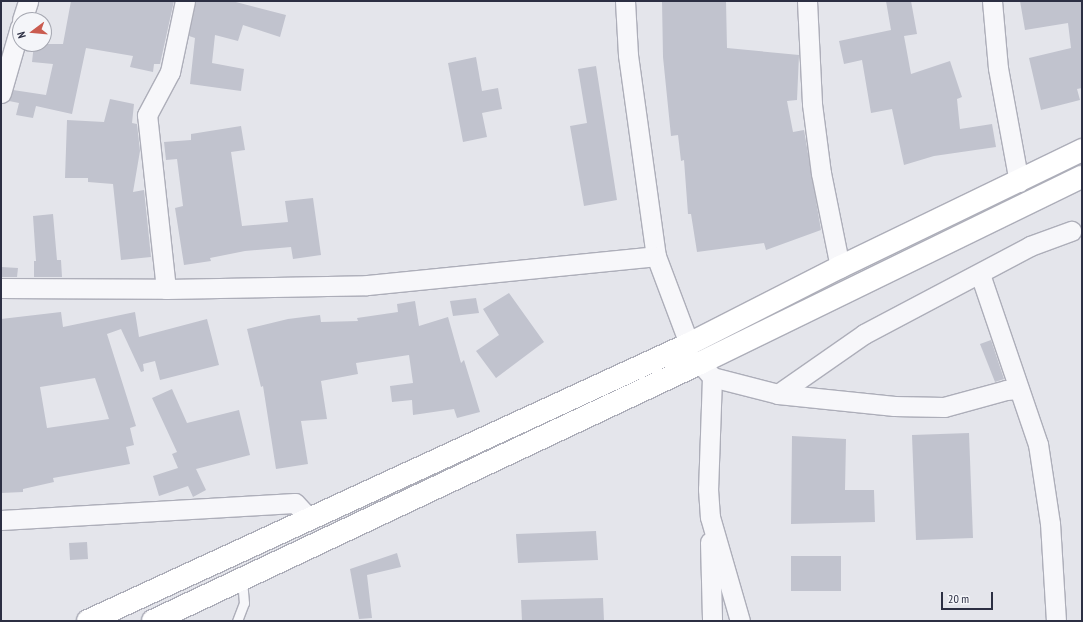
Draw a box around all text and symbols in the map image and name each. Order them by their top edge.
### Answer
north arrow [12,12,52,52]
text: N [14,30,29,40]
scale bar [943,584,995,610]
text: 20 m [948,591,969,606]

